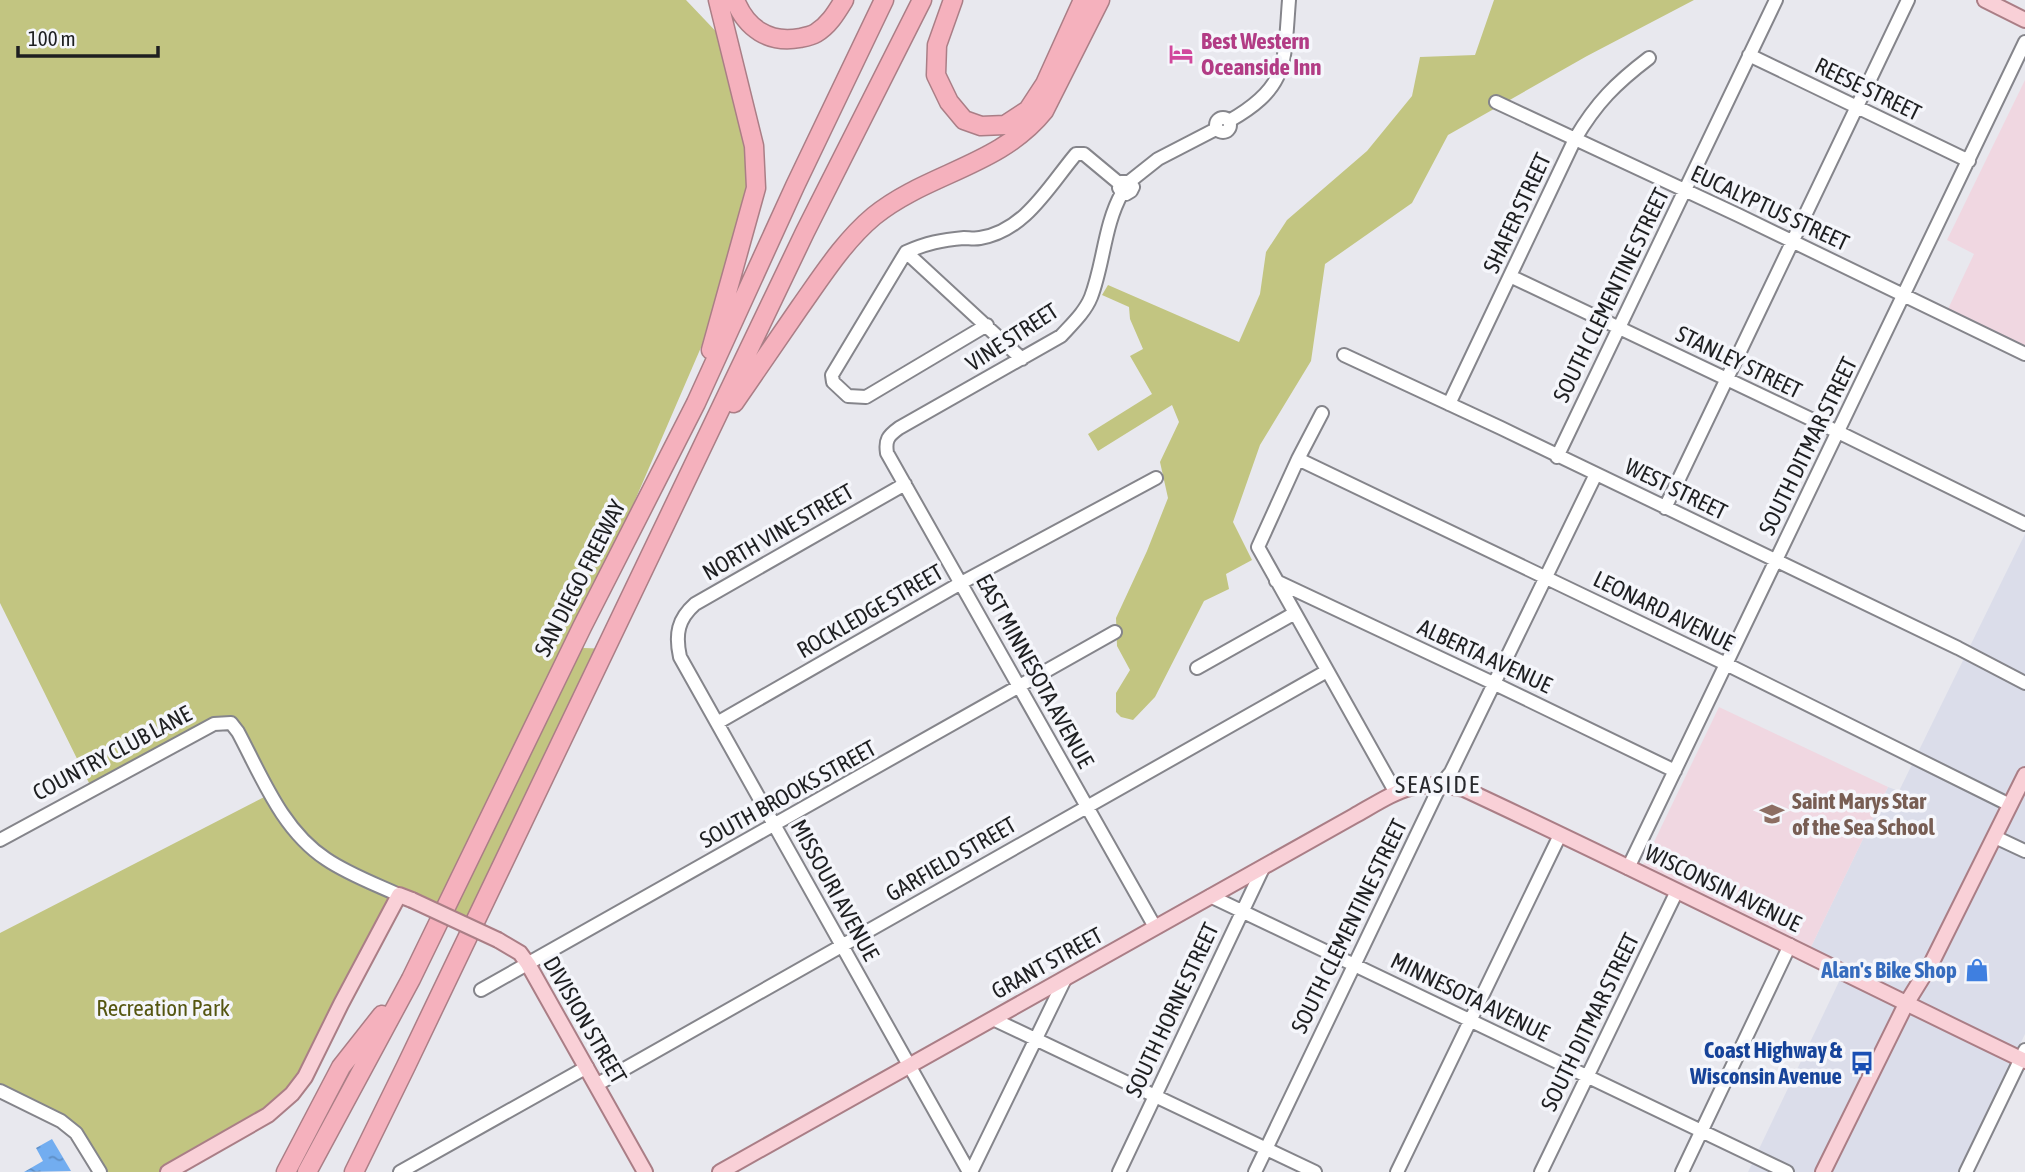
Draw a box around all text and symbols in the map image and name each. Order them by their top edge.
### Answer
scale bar [18,14,158,58]
text: 100 m [28,26,76,50]
place label: Best Western Oceanside Inn [1201,28,1321,80]
hotel icon: Best Western Oceanside Inn [1167,40,1195,68]
street label: REESE STREET [1811,52,1925,126]
street label: SHAFER STREET [1478,149,1556,277]
street label: EUCALYPTUS STREET [1687,160,1853,256]
street label: SOUTH CLEMENTINE STREET [1548,184,1674,406]
street label: VINE STREET [961,298,1063,376]
street label: STANLEY STREET [1672,320,1806,404]
street label: SOUTH DITMAR STREET [1754,353,1862,539]
street label: WEST STREET [1621,453,1731,525]
street label: NORTH VINE STREET [698,478,858,586]
street label: SAN DIEGO FREEWAY [529,495,631,660]
street label: ROCKLEDGE STREET [792,559,948,663]
street label: LEONARD AVENUE [1589,566,1739,656]
street label: EAST MINNESOTA AVENUE [971,570,1099,772]
street label: ALBERTA AVENUE [1414,614,1556,698]
street label: COUNTRY CLUB LANE [28,700,196,806]
street label: SOUTH BROOKS STREET [695,735,881,853]
district label: SEASIDE [1395,771,1481,798]
place label: Saint Marys Star of the Sea School [1792,788,1936,840]
school or university icon: Saint Marys Star of the Sea School [1758,800,1786,828]
street label: GARFIELD STREET [881,811,1021,907]
street label: MISSOURI AVENUE [786,815,885,965]
street label: SOUTH CLEMENTINE STREET [1286,815,1412,1037]
street label: WISCONSIN AVENUE [1641,839,1805,937]
street label: SOUTH HORNE STREET [1120,919,1224,1101]
street label: GRANT STREET [987,922,1107,1004]
street label: SOUTH DITMAR STREET [1536,929,1644,1115]
street label: MINNESOTA AVENUE [1386,947,1554,1047]
street label: DIVISION STREET [538,952,632,1088]
shop icon: Alan's Bike Shop [1963,956,1991,984]
place label: Alan's Bike Shop [1820,957,1957,983]
park label: Recreation Park [96,995,230,1021]
place label: Coast Highway & Wisconsin Avenue [1689,1037,1843,1089]
bus stop icon: Coast Highway & Wisconsin Avenue [1848,1049,1876,1077]

